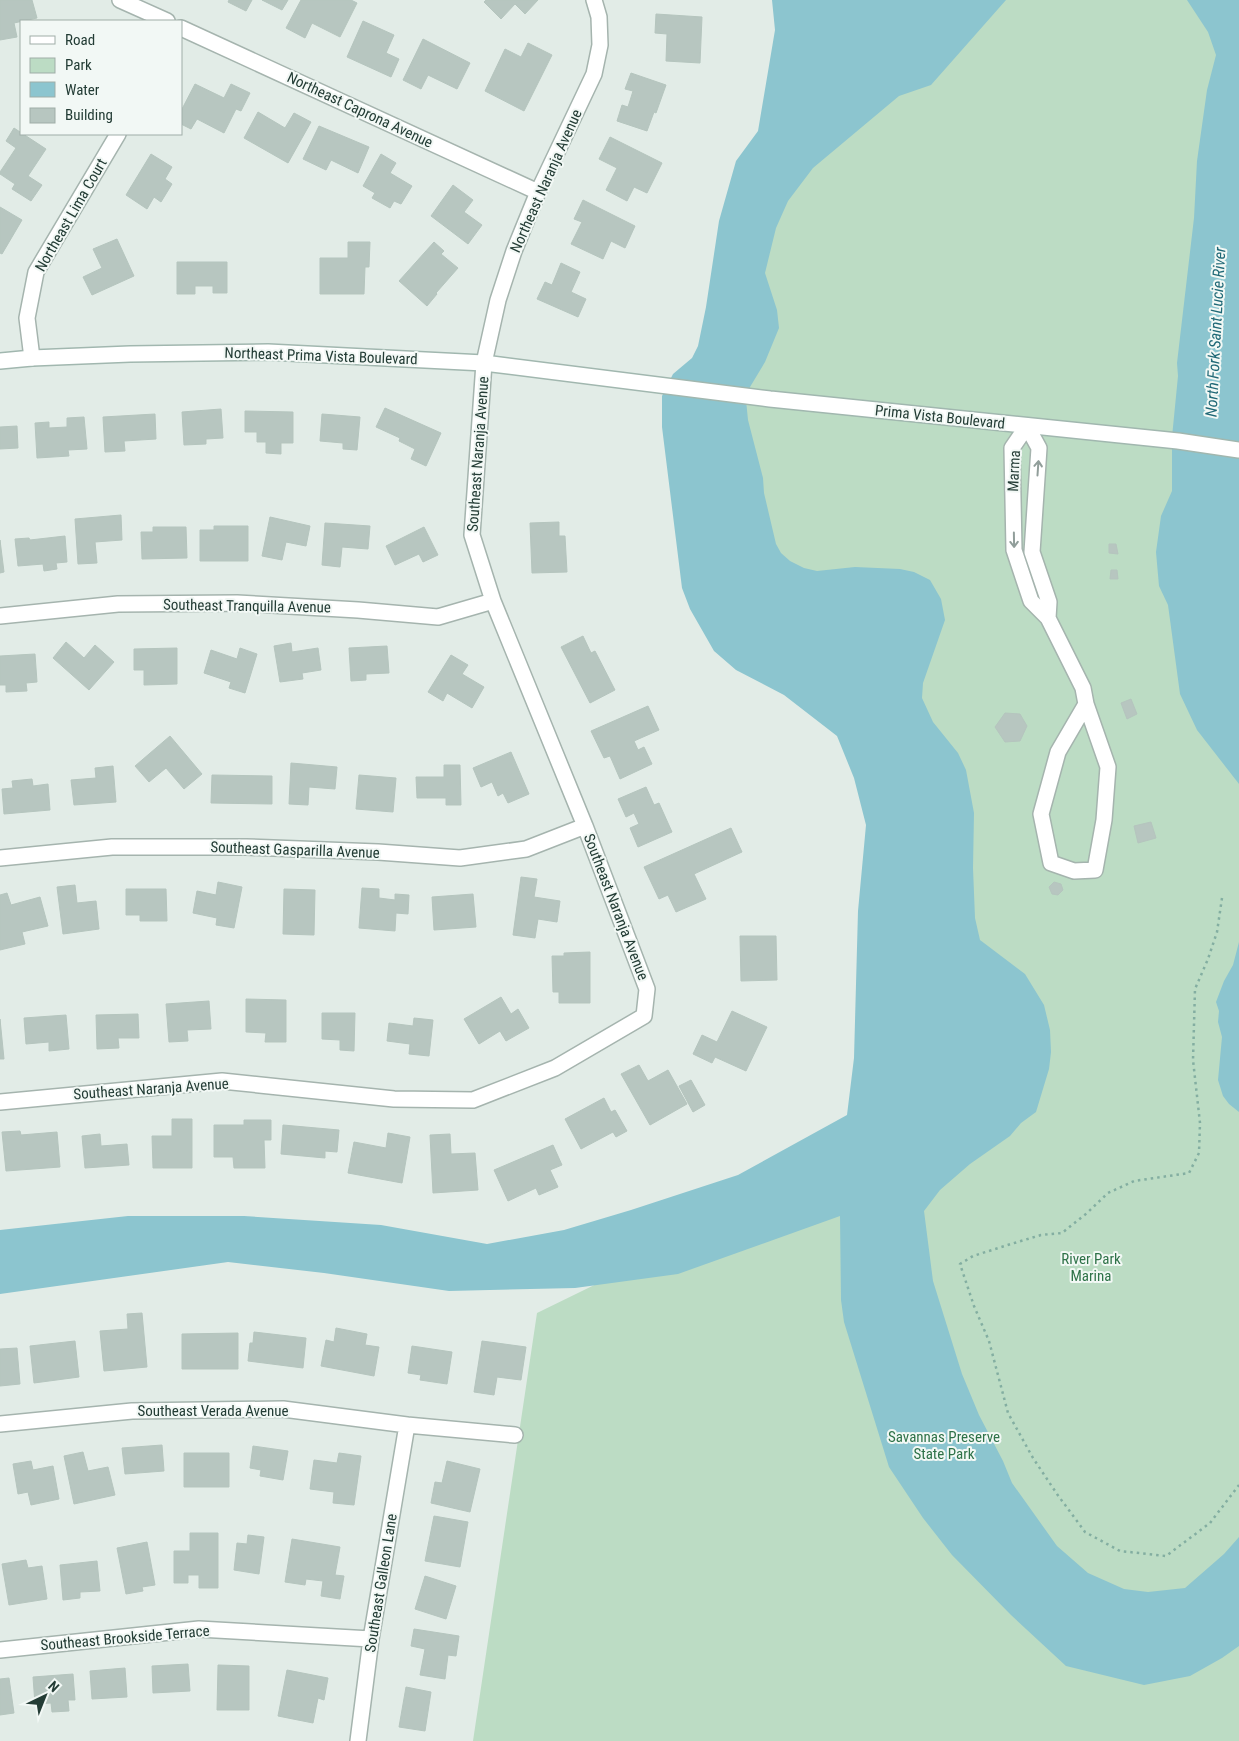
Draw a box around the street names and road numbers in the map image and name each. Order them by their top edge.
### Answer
street label: Northeast Caprona Avenue [284,68,436,152]
street label: Northeast Naranja Avenue [506,107,586,255]
street label: Northeast Lima Court [31,155,111,275]
street label: Northeast Prima Vista Boulevard [224,344,418,368]
street label: Southeast Naranja Avenue [464,376,492,532]
street label: Prima Vista Boulevard [874,401,1006,433]
street label: Marma [1004,450,1024,492]
street label: Southeast Tranquilla Avenue [163,596,331,616]
street label: Southeast Naranja Avenue [580,831,652,983]
street label: Southeast Gasparilla Avenue [210,838,380,862]
street label: Southeast Naranja Avenue [73,1075,229,1103]
street label: Southeast Verada Avenue [137,1402,289,1420]
street label: Southeast Galleon Lane [361,1512,401,1654]
street label: Southeast Brookside Terrace [40,1622,210,1654]

